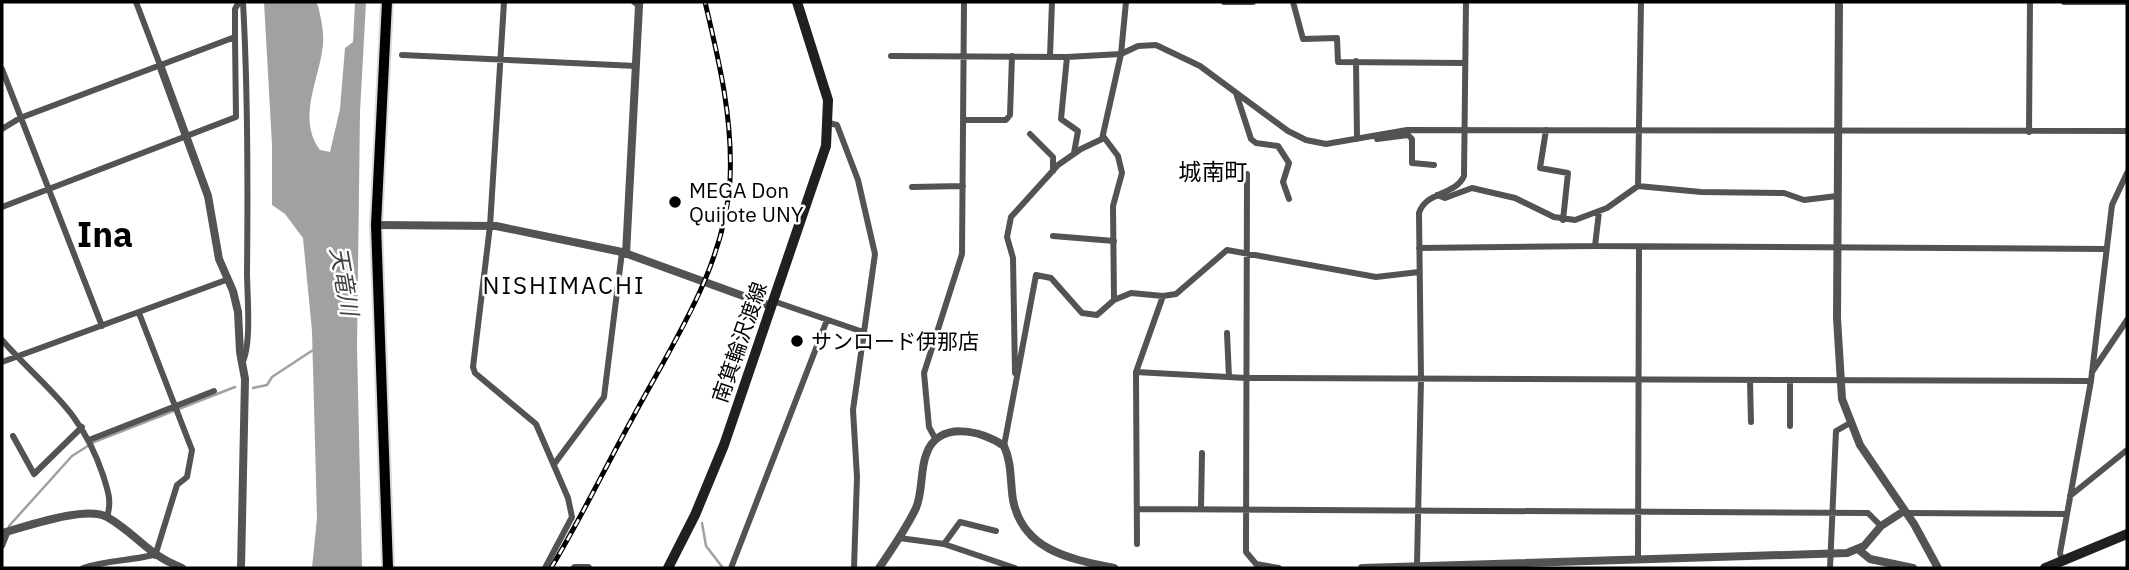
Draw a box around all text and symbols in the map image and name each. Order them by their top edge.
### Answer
district label: 城南町 [1179,156,1248,186]
place label: MEGA Don Quijote UNY [689,176,804,228]
marker: MEGA Don Quijote UNY [667,194,683,210]
district label: Ina [77,211,133,257]
water label: 天竜川 [324,244,366,321]
district label: NISHIMACHI [482,269,646,301]
street label: 南箕輪沢渡線 [705,278,773,406]
place label: サンロード伊那店 [811,327,979,355]
marker: サンロード伊那店 [789,333,805,349]

